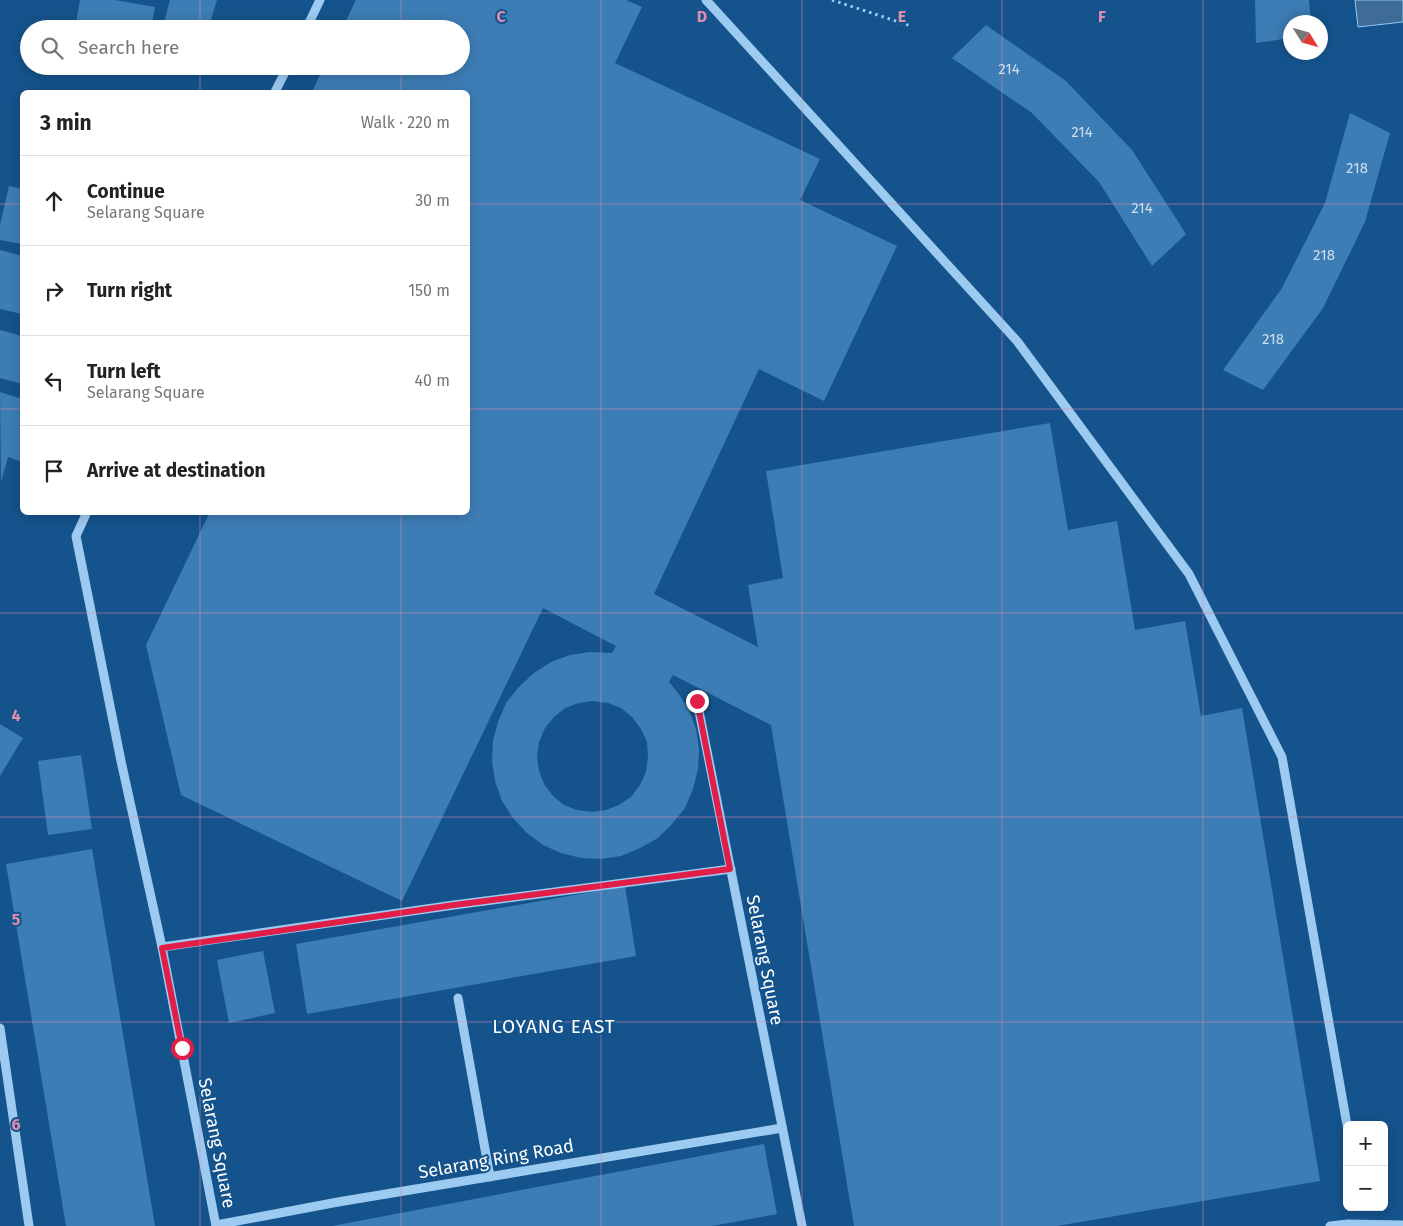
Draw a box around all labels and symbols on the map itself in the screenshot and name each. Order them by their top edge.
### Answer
text: C [496,7,506,26]
text: D [697,7,707,26]
text: E [898,7,906,26]
text: F [1098,7,1106,26]
north arrow [1283,15,1328,60]
house number: 214 [998,60,1020,78]
house number: 214 [1071,123,1093,141]
house number: 218 [1346,159,1368,177]
house number: 214 [1131,199,1153,217]
house number: 218 [1313,246,1335,264]
house number: 218 [1262,330,1284,348]
route end [686,690,709,713]
text: 4 [11,706,21,725]
street label: Selarang Square [742,893,788,1027]
text: 5 [12,910,21,929]
district label: LOYANG EAST [492,1015,616,1038]
route start [171,1037,194,1060]
street label: Selarang Square [194,1076,240,1210]
text: 6 [11,1115,21,1134]
street label: Selarang Ring Road [417,1134,575,1184]

